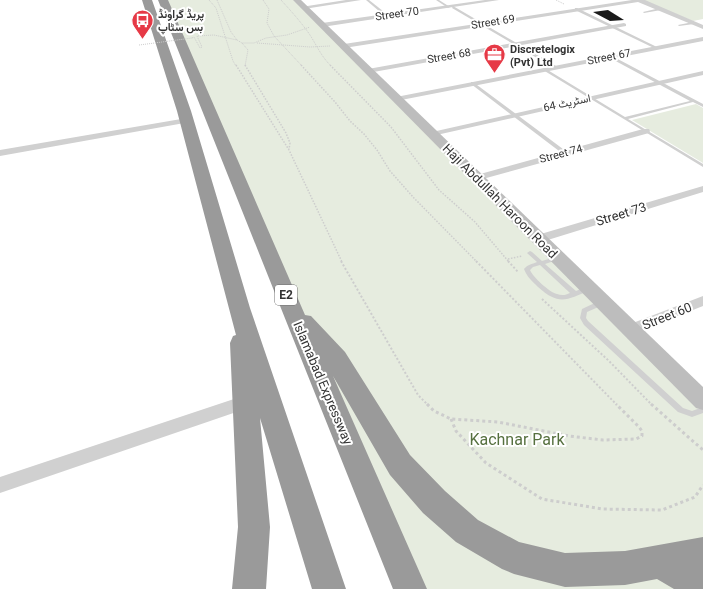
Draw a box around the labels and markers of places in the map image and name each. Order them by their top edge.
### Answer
bus stop icon: پریڈ گراونڈ بس سٹاپ [129,7,155,40]
place label: پریڈ گراونڈ بس سٹاپ [158,8,204,35]
office icon: Discretelogix (Pvt) Ltd [482,42,508,75]
place label: Discretelogix (Pvt) Ltd [510,43,575,69]

